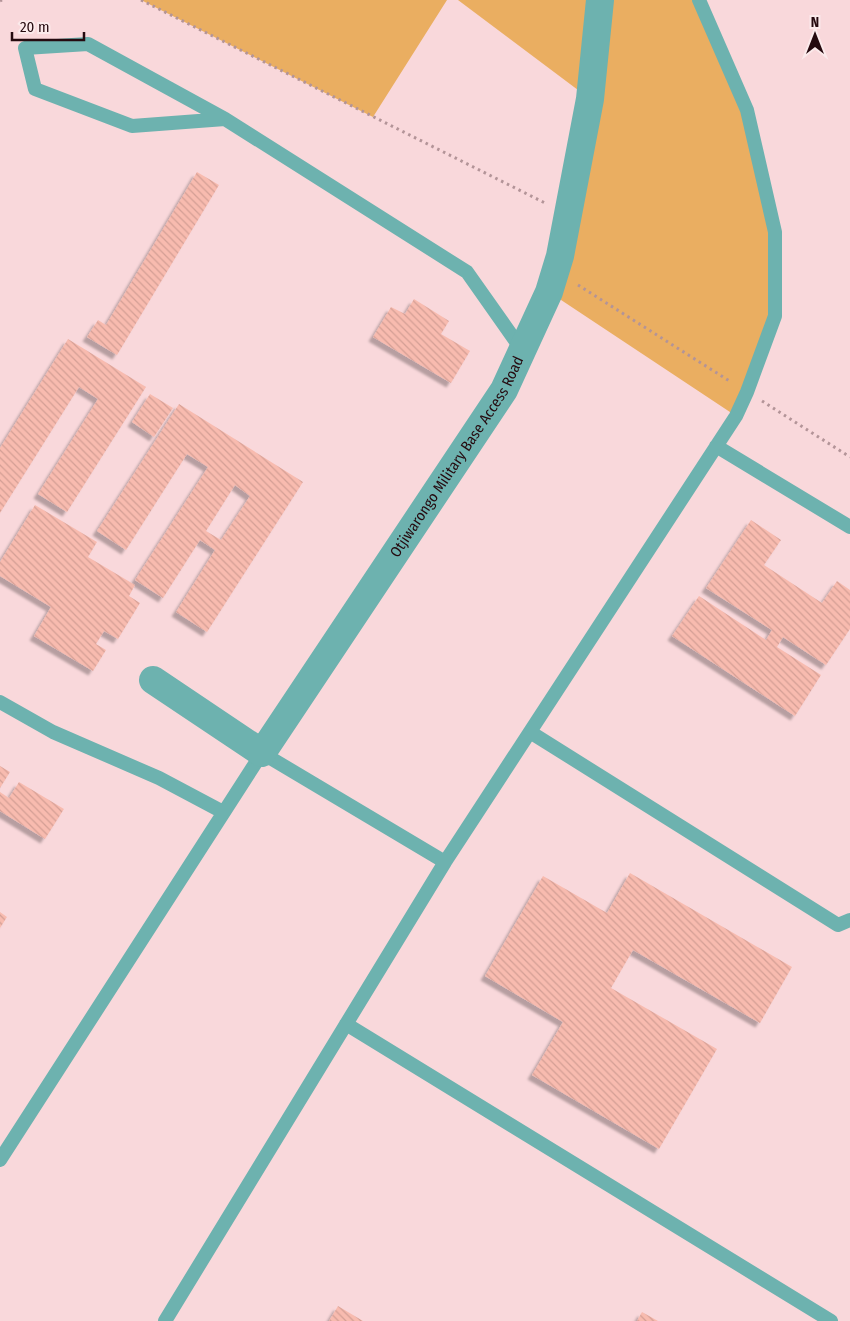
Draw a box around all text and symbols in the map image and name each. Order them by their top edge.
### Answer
scale bar [12,10,85,42]
north arrow [790,10,840,60]
text: N [811,14,819,31]
text: 20 m [20,18,50,36]
street label: Otjiwarongo Military Base Access Road [386,353,527,561]

